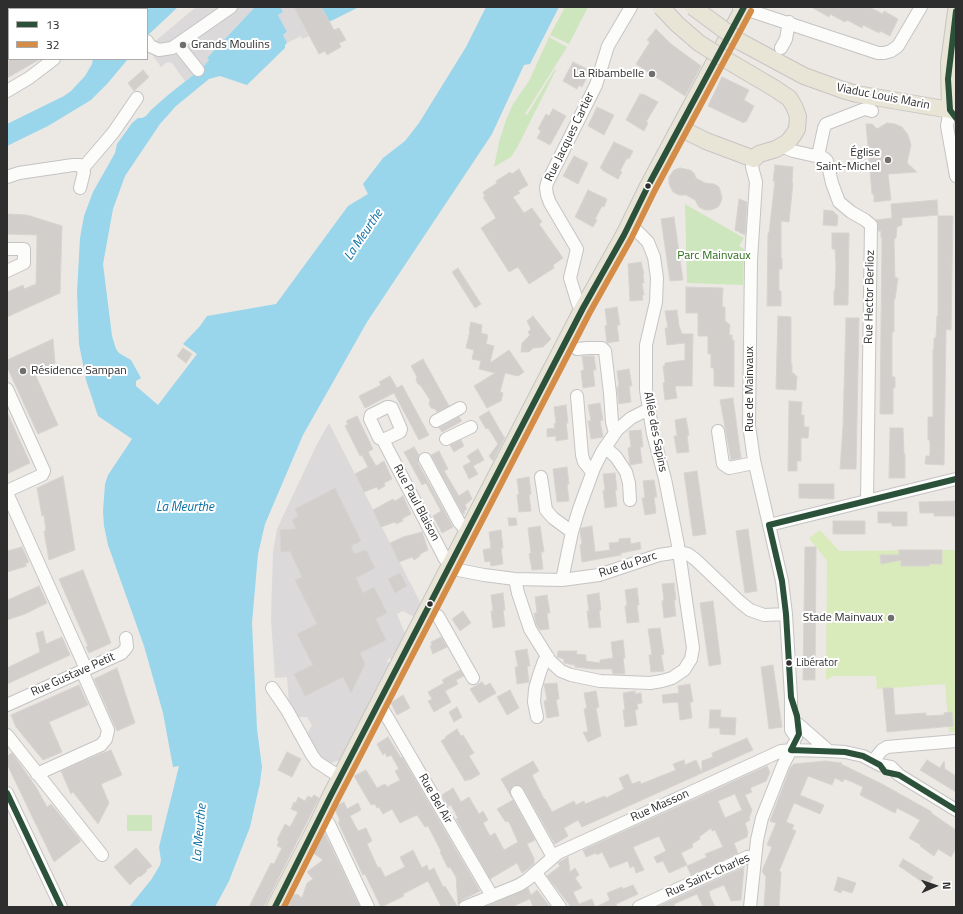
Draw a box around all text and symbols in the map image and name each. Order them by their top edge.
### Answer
legend [8,8,148,60]
text: 13 [46,15,59,34]
text: 32 [46,35,59,54]
place label: Grands Moulins [191,38,270,52]
marker: Grands Moulins [178,40,188,50]
place label: La Ribambelle [573,67,644,81]
marker: La Ribambelle [647,69,657,79]
street label: Viaduc Louis Marin [835,81,931,113]
street label: Rue Jacques Cartier [542,90,598,184]
place label: Église Saint-Michel [816,146,880,174]
marker: Église Saint-Michel [883,155,893,165]
unlabelled marker [643,181,653,191]
water label: La Meurthe [341,207,387,263]
park label: Parc Mainvaux [677,249,751,263]
street label: Rue Hector Berlioz [862,250,878,344]
street label: Rue de Mainvaux [743,346,757,432]
place label: Résidence Sampan [31,364,127,378]
marker: Résidence Sampan [18,366,28,376]
street label: Allée des Sapins [640,391,670,473]
street label: Rue Paul Blaison [390,462,442,544]
water label: La Meurthe [156,500,214,516]
street label: Rue du Parc [597,549,659,581]
unlabelled marker [425,599,435,609]
place label: Stade Mainvaux [803,611,883,625]
marker: Stade Mainvaux [886,613,896,623]
street label: Rue Gustave Petit [29,650,117,700]
place label: Libérator [796,656,838,670]
marker: Libérator [784,658,794,668]
street label: Rue Bel Air [415,771,455,827]
street label: Rue Masson [629,787,691,825]
water label: La Meurthe [190,803,210,863]
street label: Rue Saint-Charles [664,851,752,901]
north arrow [915,866,955,906]
text: N [939,881,955,890]

